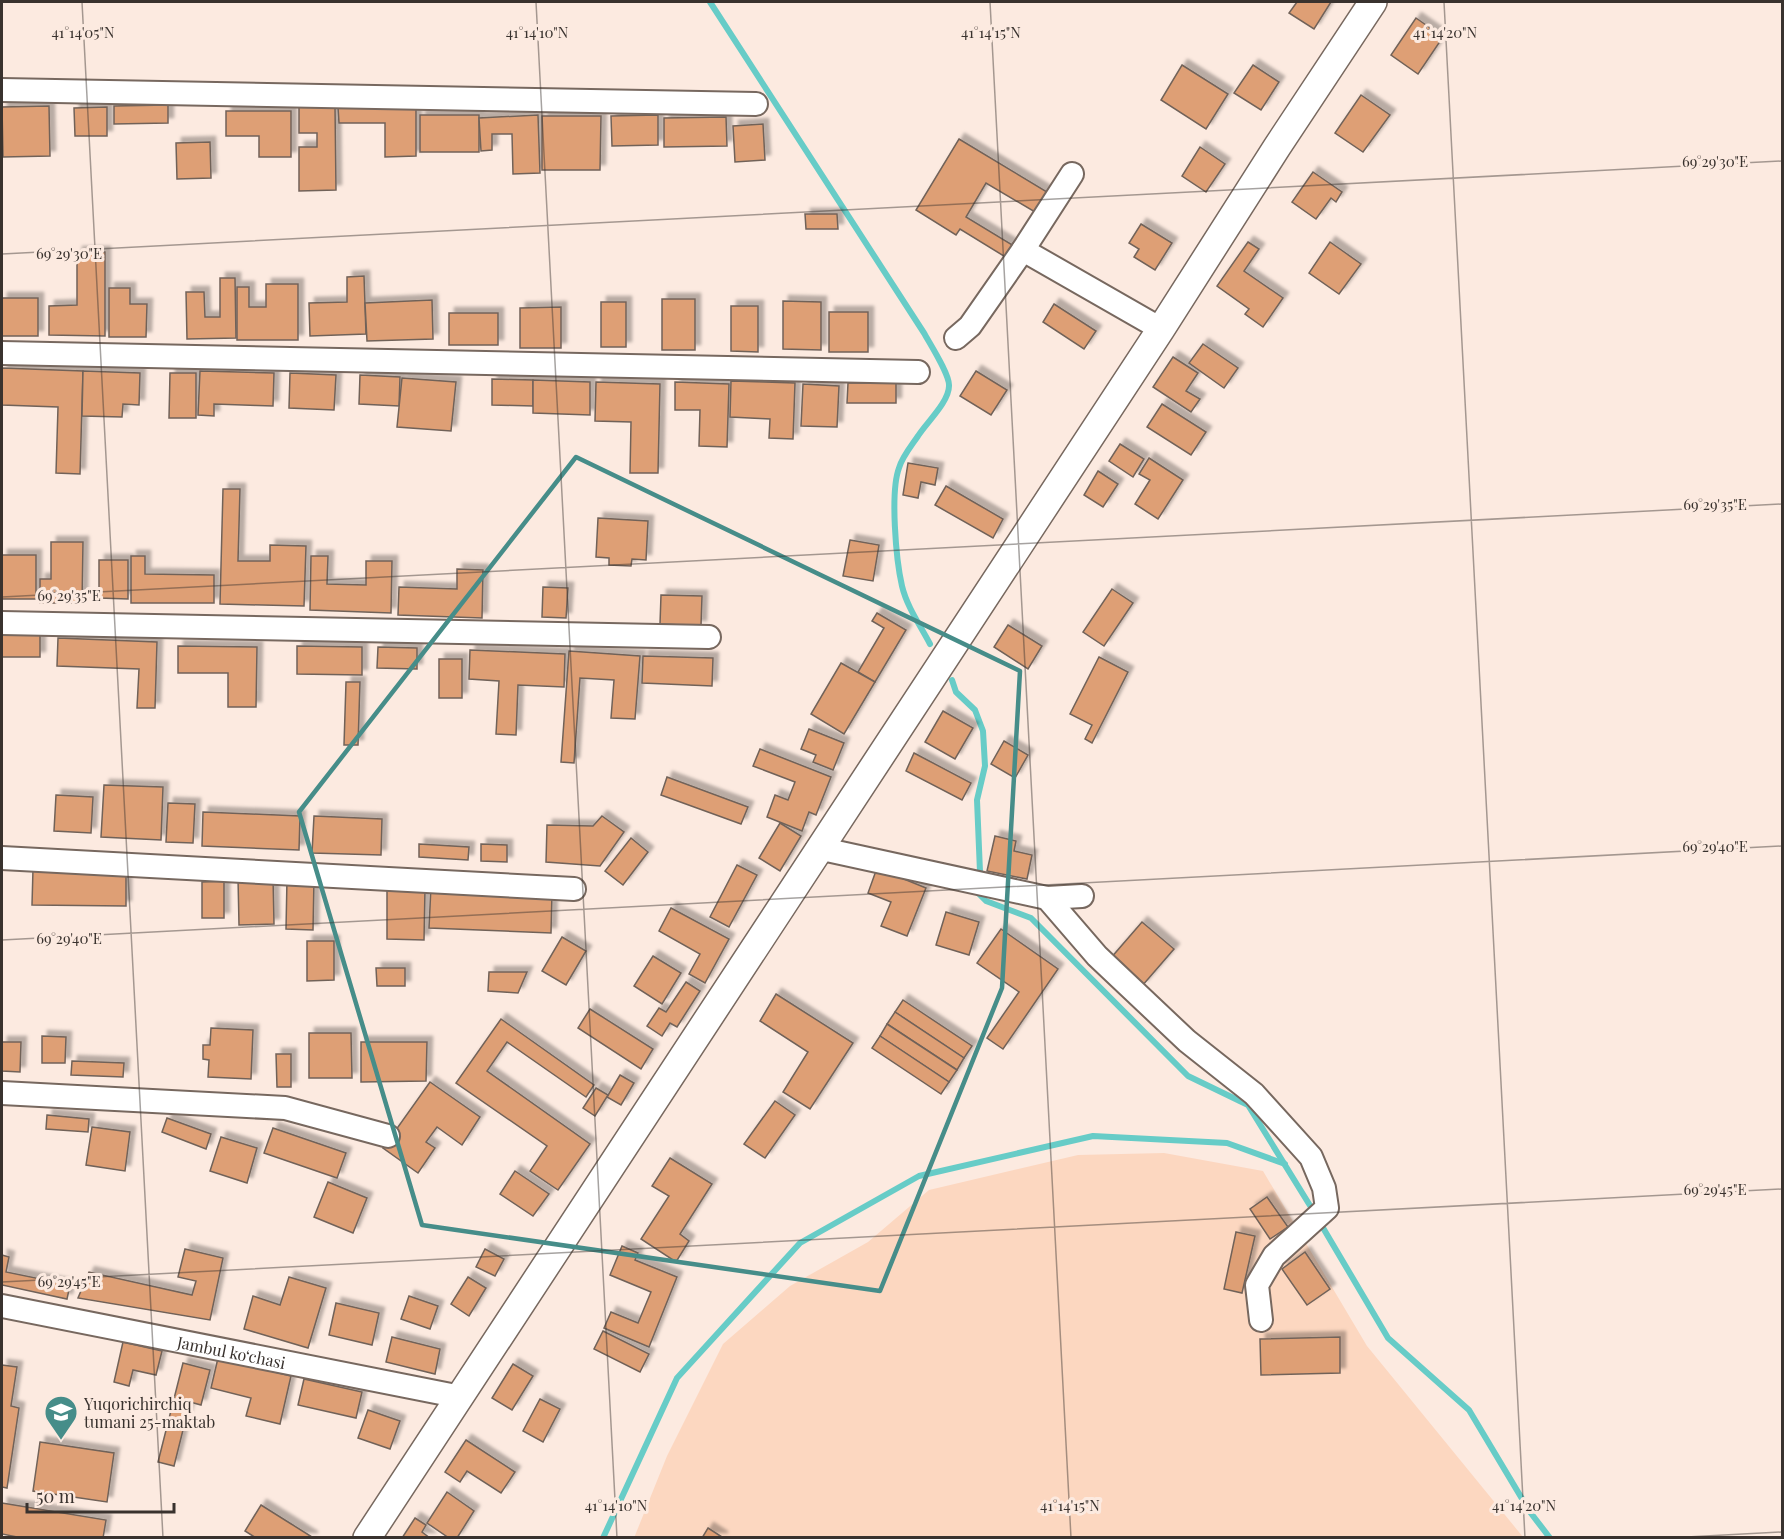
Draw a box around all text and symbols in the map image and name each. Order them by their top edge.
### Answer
text: 41°14'05"N [51,22,115,42]
text: 41°14'10"N [506,22,569,42]
text: 41°14'15"N [961,22,1021,42]
text: 41°14'20"N [1413,22,1478,42]
text: 69°29'30"E [1682,151,1748,171]
text: 69°29'30"E [36,243,102,263]
text: 69°29'35"E [1683,494,1747,514]
text: 69°29'35"E [37,585,101,605]
text: 69°29'40"E [1682,836,1748,856]
text: 69°29'40"E [36,928,102,948]
text: 69°29'45"E [1683,1179,1747,1199]
text: 69°29'45"E [37,1271,101,1291]
street label: Jambul ko‘chasi [175,1330,288,1373]
place label: Yuqorichirchiq tumani 25-maktab [83,1393,215,1432]
school or university icon: Yuqorichirchiq tumani 25-maktab [43,1394,79,1441]
scale bar [27,1476,174,1514]
text: 50 m [36,1484,75,1508]
text: 41°14'10"N [585,1495,648,1515]
text: 41°14'15"N [1040,1495,1100,1515]
text: 41°14'20"N [1492,1495,1557,1515]

